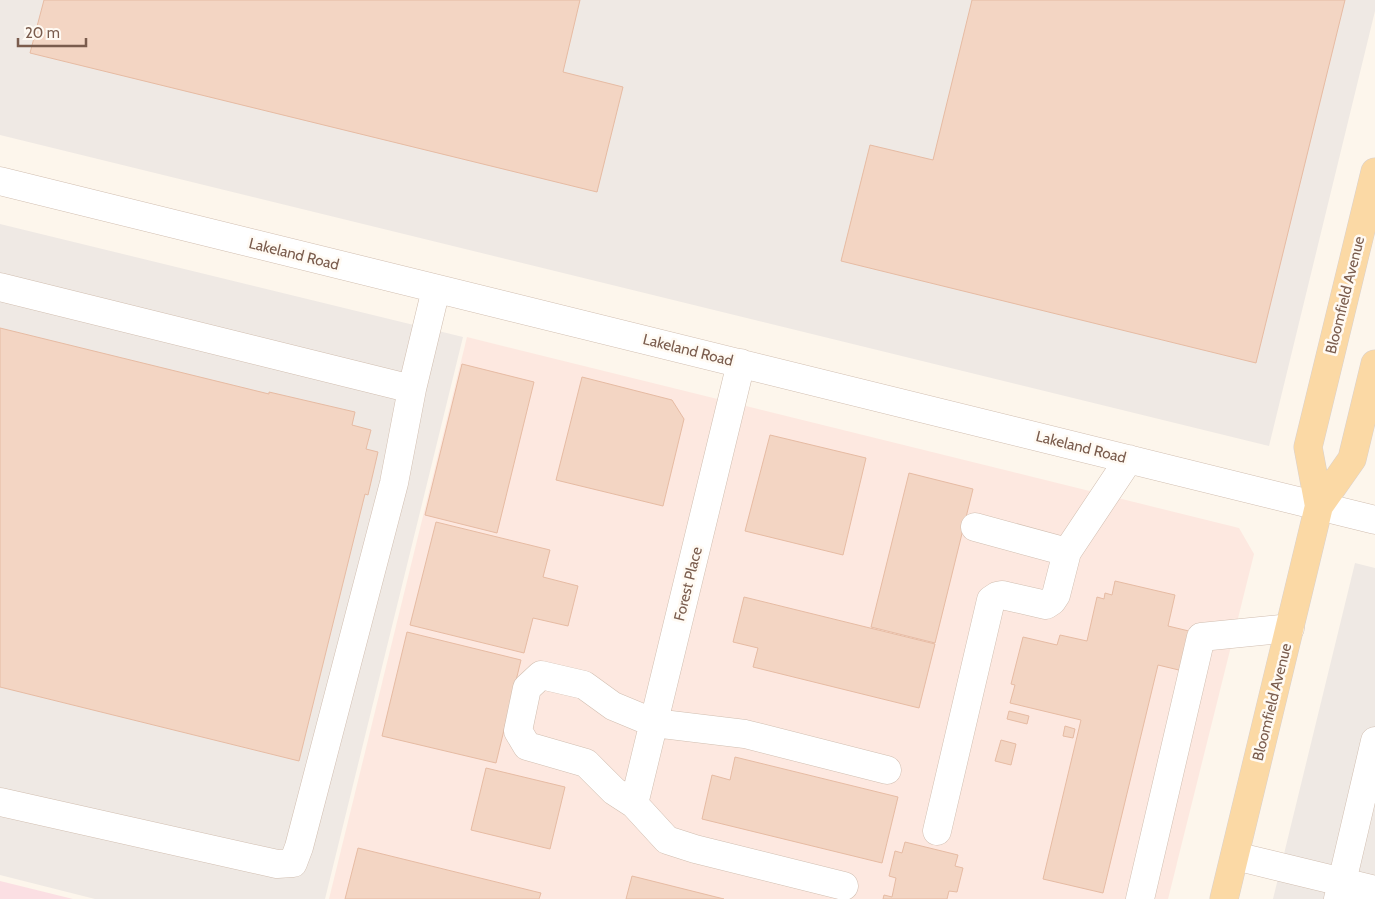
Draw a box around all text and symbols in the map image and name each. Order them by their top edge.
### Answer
scale bar [18,15,85,47]
text: 20 m [25,24,60,42]
street label: Lakeland Road [247,234,341,274]
street label: Bloomfield Avenue [1322,234,1368,356]
street label: Lakeland Road [641,330,735,370]
street label: Lakeland Road [1034,427,1128,467]
street label: Forest Place [670,545,706,623]
street label: Bloomfield Avenue [1249,641,1295,763]

